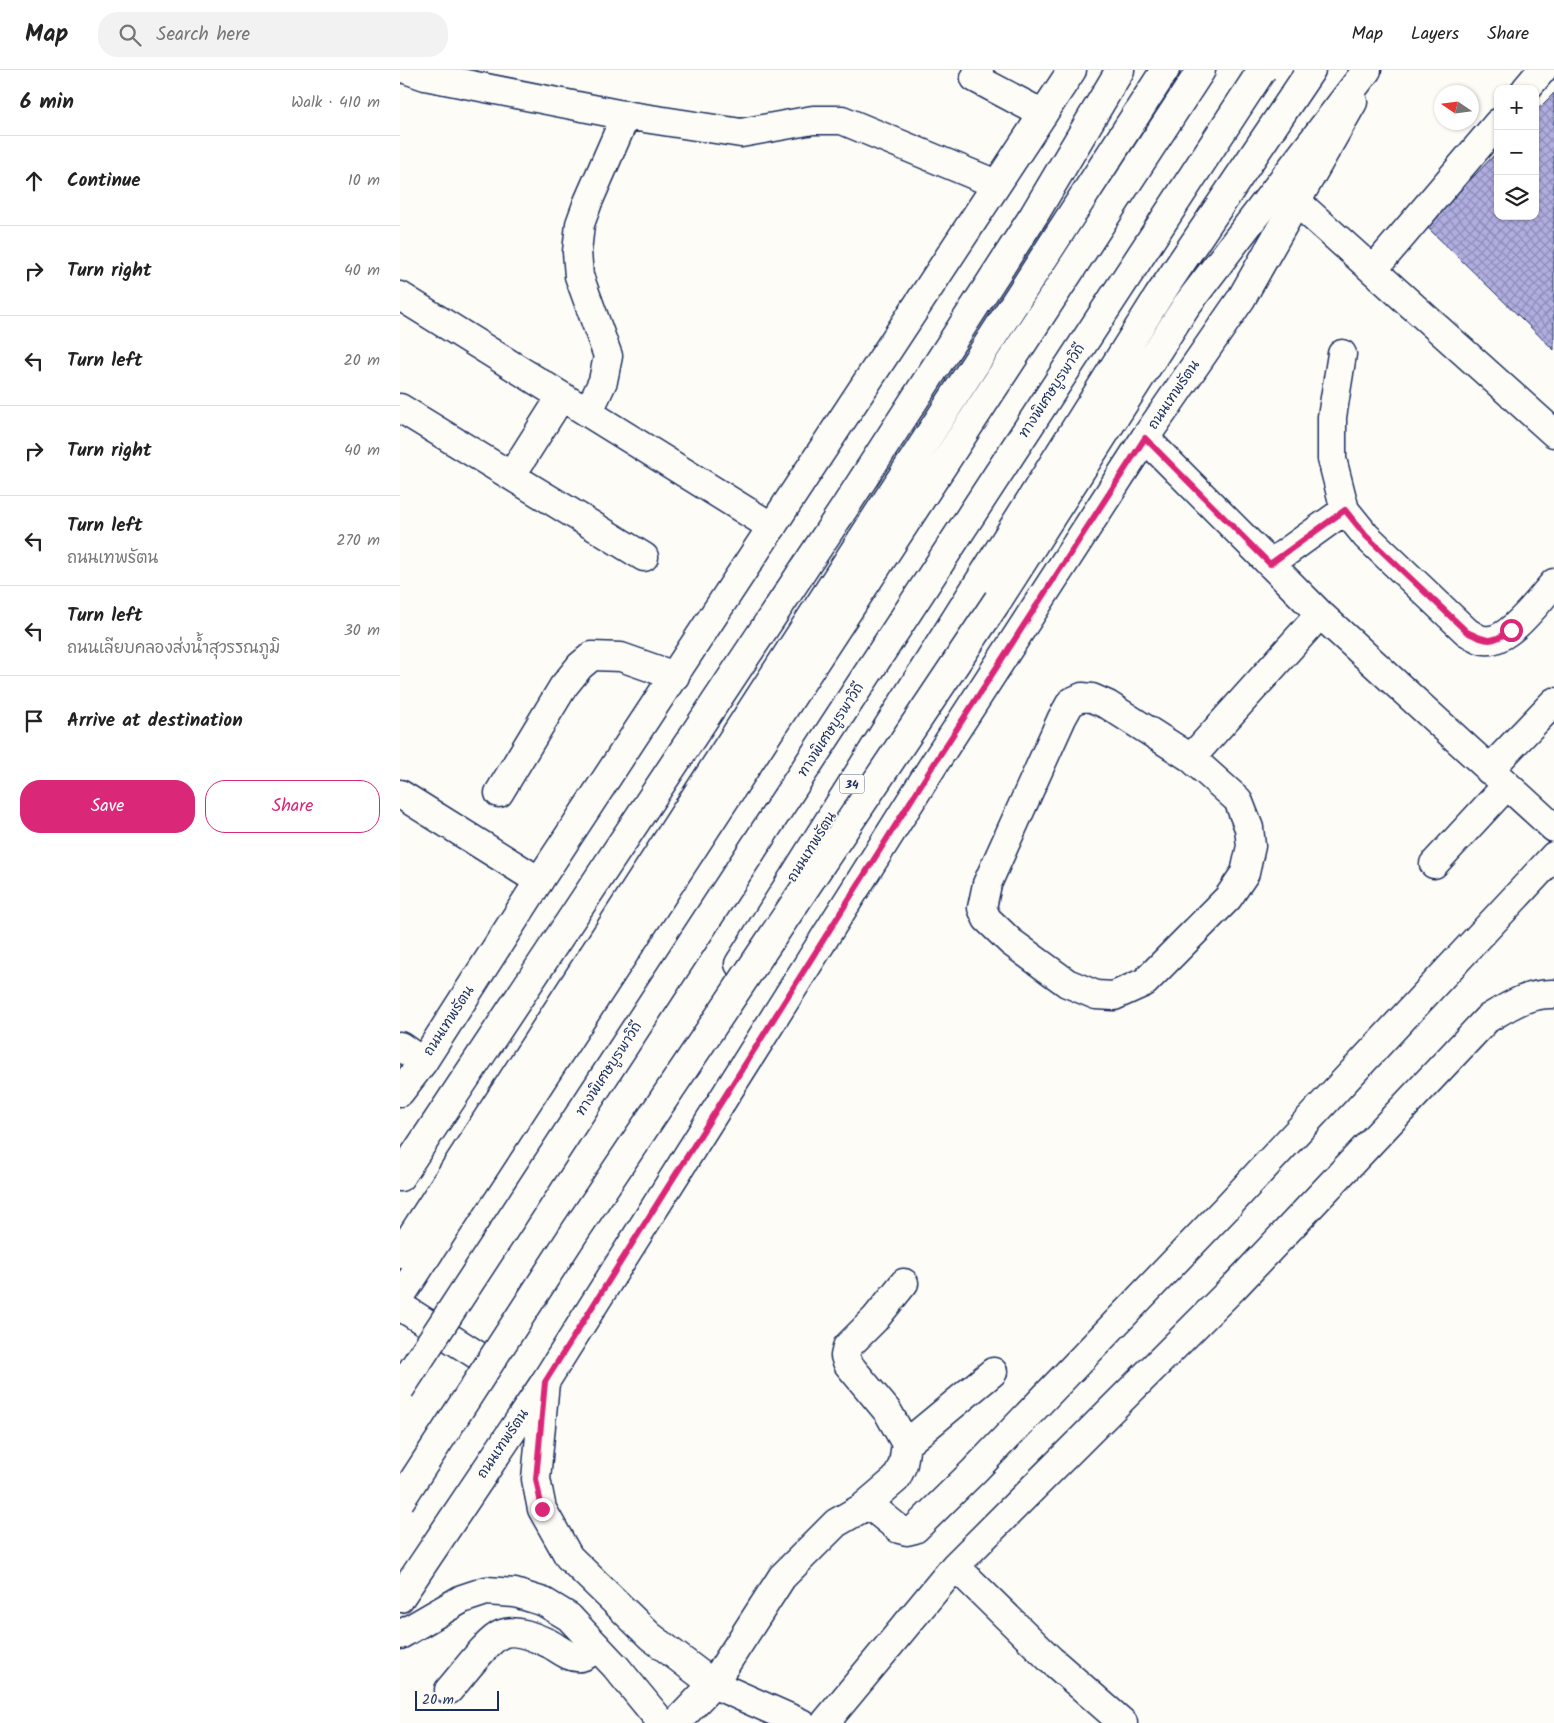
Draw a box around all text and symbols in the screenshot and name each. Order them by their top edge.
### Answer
search box [98,12,448,57]
text: Map [25,15,68,54]
text: Search here [156,20,250,50]
text: Map [1352,20,1383,49]
text: Layers [1411,20,1459,49]
text: Share [1487,20,1529,49]
icon: search [116,21,144,49]
north arrow [1434,85,1479,130]
map controls [1494,85,1539,220]
button: + [1494,85,1539,130]
text: 6 min [20,86,74,119]
text: Walk · 410 m [291,90,380,115]
button: − [1494,130,1539,175]
text: Continue [67,166,140,196]
icon: ahead [20,167,48,195]
text: 10 m [348,168,380,193]
button: layers [1494,175,1539,220]
text: Turn right [67,256,152,286]
icon: right [20,257,48,285]
text: 40 m [344,258,380,283]
street label: ทางพิเศษบูรพาวิถี [1013,339,1091,443]
text: Turn left [67,346,142,376]
icon: left [20,347,48,375]
text: 20 m [344,348,380,373]
street label: ถนนเทพรัตน [1143,355,1206,434]
text: Turn right [67,436,152,466]
icon: right [20,437,48,465]
text: 40 m [344,438,380,463]
text: Turn left [67,511,142,541]
icon: left [20,527,48,555]
text: 270 m [336,528,380,553]
text: ถนนเทพรัตน [67,546,158,571]
text: Turn left [67,601,142,631]
icon: left [20,617,48,645]
text: 30 m [344,618,380,643]
route start [1500,619,1523,642]
text: ถนนเลียบคลองส่งน้ำสุวรรณภูมิ [67,636,280,661]
street label: ทางพิเศษบูรพาวิถี [792,678,870,782]
text: Arrive at destination [67,706,243,736]
icon: arrive [20,707,48,735]
road number: 34 [840,774,864,794]
button: Save [20,780,195,833]
button: Share [205,780,380,833]
street label: ถนนเทพรัตน [782,807,843,887]
street label: ถนนเทพรัตน [418,981,480,1060]
street label: ทางพิเศษบูรพาวิถี [570,1017,648,1121]
street label: ถนนเทพรัตน [472,1404,535,1483]
route end [531,1498,554,1521]
scale bar [415,1688,499,1711]
text: 20 m [422,1689,454,1711]

